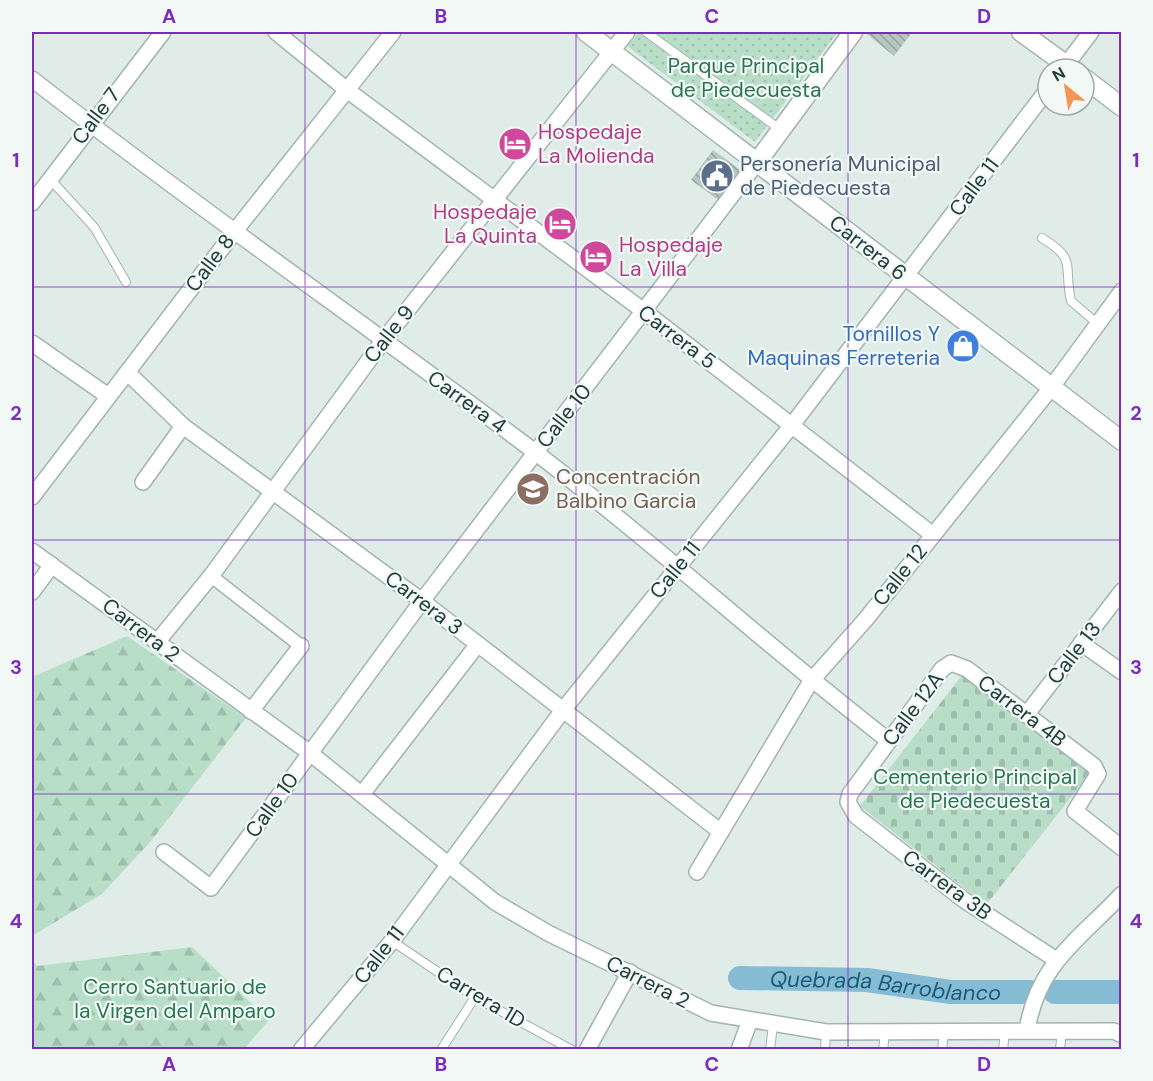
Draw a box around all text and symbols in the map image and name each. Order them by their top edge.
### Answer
text: A [162,3,176,29]
text: B [435,3,447,29]
text: C [705,3,719,29]
text: D [977,3,991,29]
park label: Parque Principal de Piedecuesta [668,52,824,104]
north arrow [1036,57,1096,117]
text: N [1048,62,1069,86]
street label: Calle 7 [65,82,127,150]
place label: Hospedaje La Molienda [538,118,655,170]
hotel icon: Hospedaje La Molienda [497,126,533,162]
text: 1 [12,147,20,173]
text: 1 [1132,147,1140,173]
place label: Personería Municipal de Piedecuesta [740,150,941,202]
street label: Calle 11 [943,152,1005,222]
public building icon: Personería Municipal de Piedecuesta [699,158,735,194]
place label: Hospedaje La Quinta [433,198,537,250]
hotel icon: Hospedaje La Quinta [542,206,578,242]
street label: Carrera 6 [823,209,913,287]
street label: Calle 8 [179,228,241,298]
place label: Hospedaje La Villa [619,231,723,283]
hotel icon: Hospedaje La Villa [578,239,614,275]
street label: Carrera 5 [632,298,722,376]
street label: Calle 9 [357,299,421,369]
place label: Tornillos Y Maquinas Ferreteria [748,320,940,372]
shop icon: Tornillos Y Maquinas Ferreteria [945,328,981,364]
street label: Carrera 4 [422,364,512,440]
street label: Calle 10 [530,378,598,454]
text: 2 [10,400,22,426]
text: 2 [1130,400,1142,426]
place label: Concentración Balbino Garcia [556,463,701,515]
school or university icon: Concentración Balbino Garcia [515,471,551,507]
street label: Calle 11 [643,535,707,605]
street label: Calle 12 [866,538,934,612]
street label: Carrera 3 [379,565,469,641]
street label: Carrera 2 [96,592,186,668]
street label: Calle 13 [1041,616,1107,690]
text: 3 [10,654,22,680]
text: 3 [1130,654,1142,680]
street label: Calle 12A [876,666,950,752]
street label: Carrera 4B [972,669,1072,753]
park label: Cementerio Principal de Piedecuesta [873,763,1077,815]
street label: Calle 10 [239,767,305,843]
street label: Carrera 3B [897,843,997,927]
text: 4 [10,908,23,934]
text: 4 [1130,908,1143,934]
street label: Calle 11 [348,920,410,990]
street label: Carrera 2 [601,949,695,1015]
street label: Carrera 1D [431,959,531,1035]
water label: Quebrada Barroblanco [770,964,1001,1007]
park label: Cerro Santuario de la Virgen del Amparo [74,973,276,1025]
text: A [162,1051,176,1077]
text: B [435,1051,447,1077]
text: C [705,1051,719,1077]
text: D [977,1051,991,1077]

